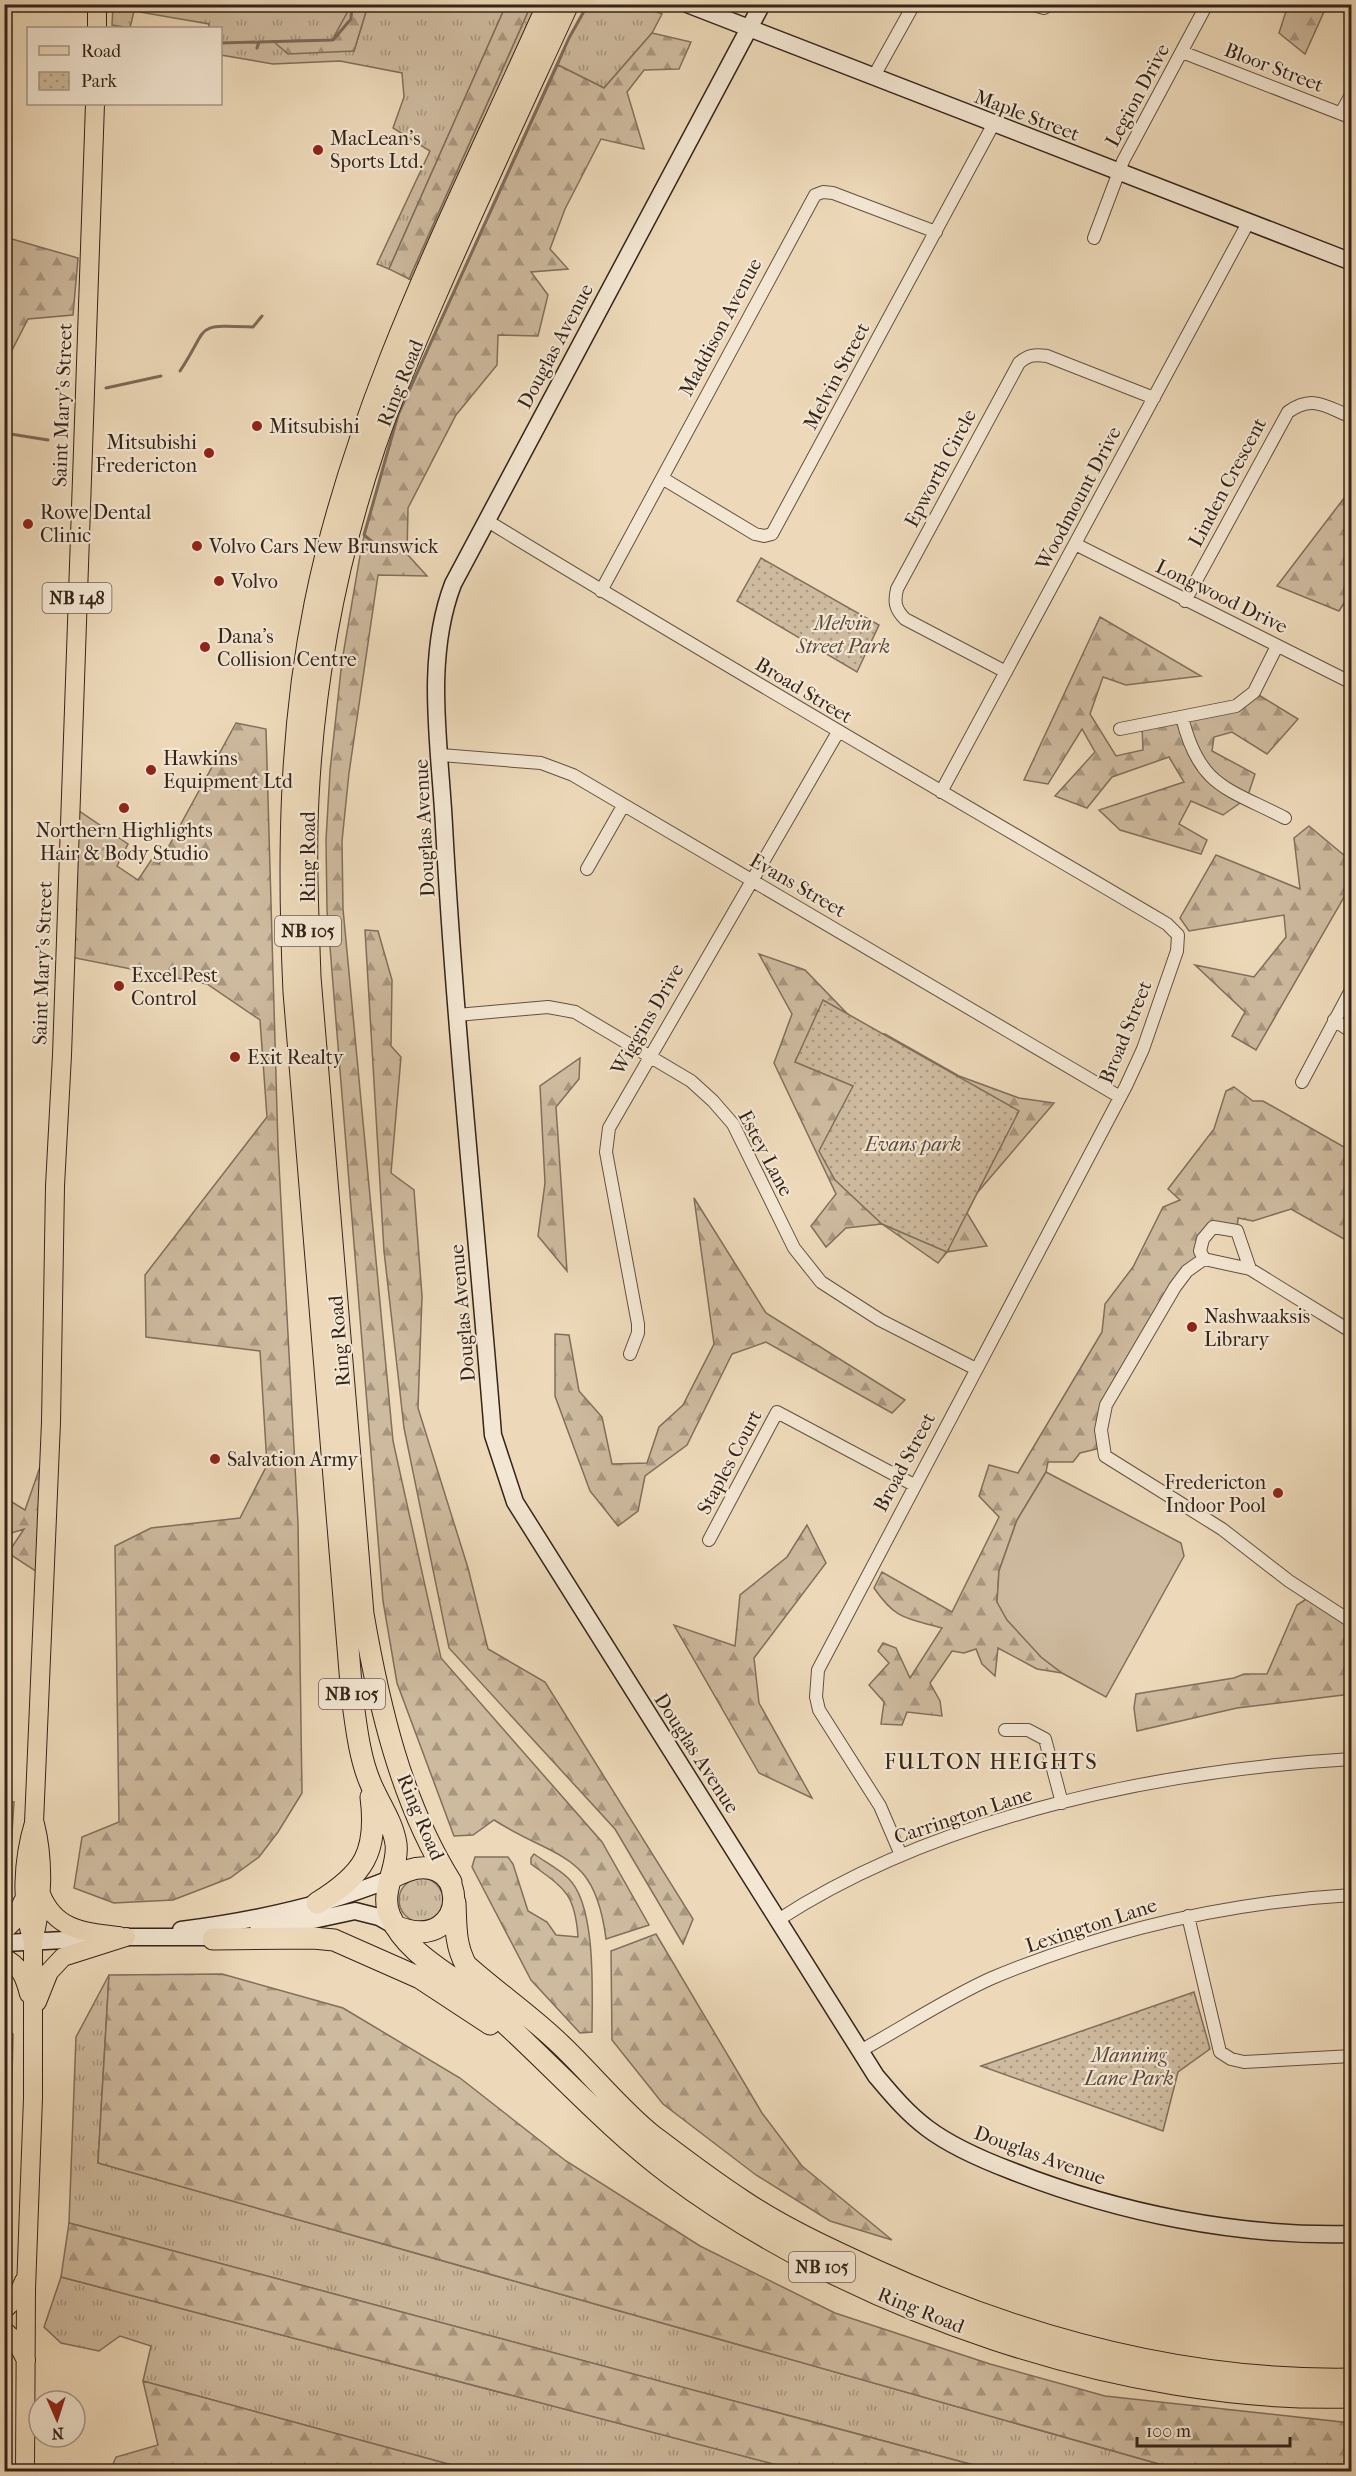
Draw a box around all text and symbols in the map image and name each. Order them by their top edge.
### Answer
legend [27,27,222,105]
street label: Bloor Street [1221,38,1327,97]
street label: Legion Drive [1101,40,1174,151]
text: Road [81,41,121,62]
text: Park [81,71,118,92]
street label: Maple Street [971,85,1083,146]
place label: MacLean's Sports Ltd. [330,127,423,173]
marker: MacLean's Sports Ltd. [311,143,325,157]
street label: Maddison Avenue [674,254,767,400]
street label: Douglas Avenue [513,280,598,413]
street label: Melvin Street [799,319,874,434]
street label: Saint Mary's Street [48,323,77,487]
street label: Ring Road [373,335,429,430]
street label: Epworth Circle [900,405,981,531]
street label: Linden Crescent [1184,414,1271,551]
place label: Mitsubishi [269,415,360,438]
marker: Mitsubishi [250,419,264,433]
street label: Woodmount Drive [1030,423,1126,575]
place label: Mitsubishi Fredericton [95,431,197,477]
marker: Mitsubishi Fredericton [202,446,216,460]
place label: Rowe Dental Clinic [40,501,152,547]
marker: Rowe Dental Clinic [21,517,35,531]
place label: Volvo Cars New Brunswick [208,535,439,558]
marker: Volvo Cars New Brunswick [190,539,204,553]
street label: Longwood Drive [1152,555,1291,638]
place label: Volvo [230,570,278,593]
marker: Volvo [212,574,226,588]
road number: NB 148 [42,583,112,613]
park label: Melvin Street Park [795,612,890,658]
place label: Dana's Collision Centre [217,625,357,671]
marker: Dana's Collision Centre [198,640,212,654]
street label: Broad Street [751,653,856,728]
place label: Hawkins Equipment Ltd [163,747,294,793]
street label: Douglas Avenue [409,758,440,898]
marker: Hawkins Equipment Ltd [144,763,158,777]
marker: Northern Highlights Hair & Body Studio [117,801,131,815]
street label: Ring Road [297,810,320,903]
place label: Northern Highlights Hair & Body Studio [35,819,213,865]
street label: Evans Street [746,849,850,922]
street label: Saint Mary's Street [28,881,57,1045]
road number: NB 105 [275,916,341,946]
street label: Wiggins Drive [606,959,689,1080]
place label: Excel Pest Control [131,964,218,1010]
street label: Broad Street [1094,977,1156,1087]
marker: Excel Pest Control [112,979,126,993]
place label: Exit Realty [247,1046,345,1069]
marker: Exit Realty [228,1050,242,1064]
street label: Estey Lane [733,1106,798,1200]
park label: Evans park [864,1133,961,1156]
street label: Douglas Avenue [445,1243,480,1383]
street label: Ring Road [324,1293,355,1388]
place label: Nashwaaksis Library [1204,1305,1310,1351]
marker: Nashwaaksis Library [1185,1320,1199,1334]
street label: Staples Court [692,1406,767,1518]
street label: Broad Street [869,1409,940,1516]
place label: Salvation Army [227,1448,359,1471]
marker: Salvation Army [208,1452,222,1466]
place label: Fredericton Indoor Pool [1164,1471,1266,1517]
marker: Fredericton Indoor Pool [1271,1486,1285,1500]
road number: NB 105 [319,1679,385,1709]
street label: Douglas Avenue [649,1689,744,1818]
district label: FULTON HEIGHTS [884,1749,1098,1775]
street label: Ring Road [392,1771,449,1865]
street label: Carrington Lane [891,1782,1035,1849]
street label: Lexington Lane [1023,1893,1160,1958]
park label: Manning Lane Park [1082,2044,1174,2090]
street label: Douglas Avenue [971,2121,1109,2190]
road number: NB 105 [789,2252,855,2282]
street label: Ring Road [874,2283,969,2339]
north arrow [27,2389,87,2449]
scale bar [1137,2410,1290,2448]
text: 100 m [1146,2421,1191,2442]
text: N [50,2424,64,2443]

